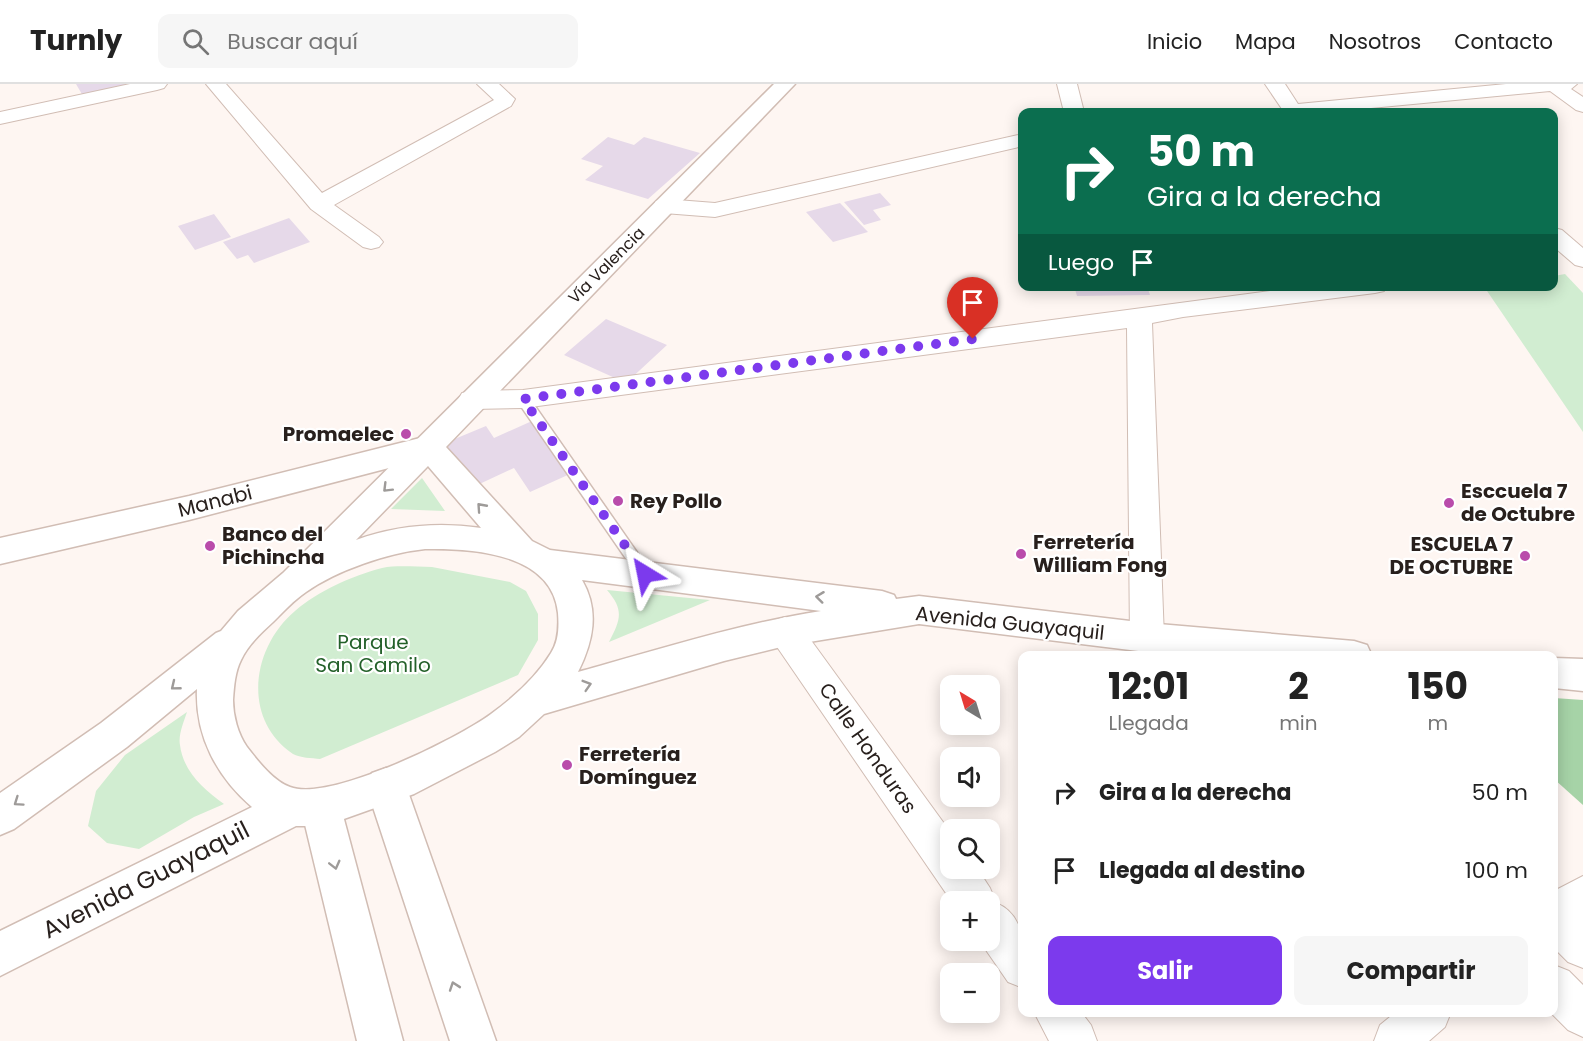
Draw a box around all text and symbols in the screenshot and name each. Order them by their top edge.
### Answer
search box [158,14,578,68]
text: Turnly [30,21,122,60]
icon: search [179,25,212,58]
text: Buscar aquí [227,26,358,57]
text: Inicio [1147,27,1202,56]
text: Mapa [1235,27,1296,56]
text: Nosotros [1329,27,1421,56]
text: Contacto [1454,27,1553,56]
text: 50 m [1147,122,1255,181]
icon: right [1048,132,1126,210]
text: Gira a la derecha [1147,178,1381,215]
street label: Vía Valencia [563,222,650,309]
icon: arrive [1126,246,1159,279]
text: Luego [1048,247,1114,278]
pin [947,277,998,339]
icon: arrive [956,286,989,319]
place label: Promaelec [283,420,394,448]
marker: Promaelec [399,427,413,441]
place label: Esccuela 7 de Octubre [1461,477,1575,528]
street label: Manabi [175,478,255,524]
one-way arrow [384,481,395,492]
place label: Rey Pollo [630,487,722,515]
marker: Rey Pollo [611,494,625,508]
marker: Esccuela 7 de Octubre [1442,496,1456,510]
one-way arrow [478,503,489,514]
place label: Banco del Pichincha [222,520,325,571]
place label: Ferretería William Fong [1033,528,1167,579]
place label: ESCUELA 7 DE OCTUBRE [1389,530,1513,581]
marker: Banco del Pichincha [203,539,217,553]
position arrow [613,542,677,606]
marker: Ferretería William Fong [1014,547,1028,561]
marker: ESCUELA 7 DE OCTUBRE [1518,549,1532,563]
one-way arrow [815,592,824,604]
street label: Avenida Guayaquil [914,599,1106,647]
park label: Parque San Camilo [315,628,431,679]
text: 12:01 [1108,661,1189,712]
text: 2 [1288,661,1309,712]
text: 150 [1408,661,1468,712]
north arrow [940,675,1000,735]
map controls [940,675,1000,1023]
street label: Calle Honduras [812,677,924,819]
one-way arrow [170,678,181,689]
one-way arrow [582,680,592,692]
text: Llegada [1109,709,1189,737]
text: min [1279,709,1318,737]
text: m [1427,709,1448,737]
place label: Ferretería Domínguez [579,740,697,791]
button: sound [940,747,1000,807]
marker: Ferretería Domínguez [560,758,574,772]
icon: right [1048,776,1081,809]
text: Gira a la derecha [1099,777,1292,808]
text: 50 m [1472,777,1528,808]
one-way arrow [14,795,25,806]
street label: Avenida Guayaquil [37,813,255,946]
button: search [940,819,1000,879]
icon: arrive [1048,854,1081,887]
text: Llegada al destino [1099,855,1305,886]
text: 100 m [1465,855,1528,886]
one-way arrow [328,859,340,870]
button: + [940,891,1000,951]
button: Salir [1048,936,1282,1005]
button: Compartir [1294,936,1528,1005]
button: − [940,963,1000,1023]
one-way arrow [448,981,461,992]

